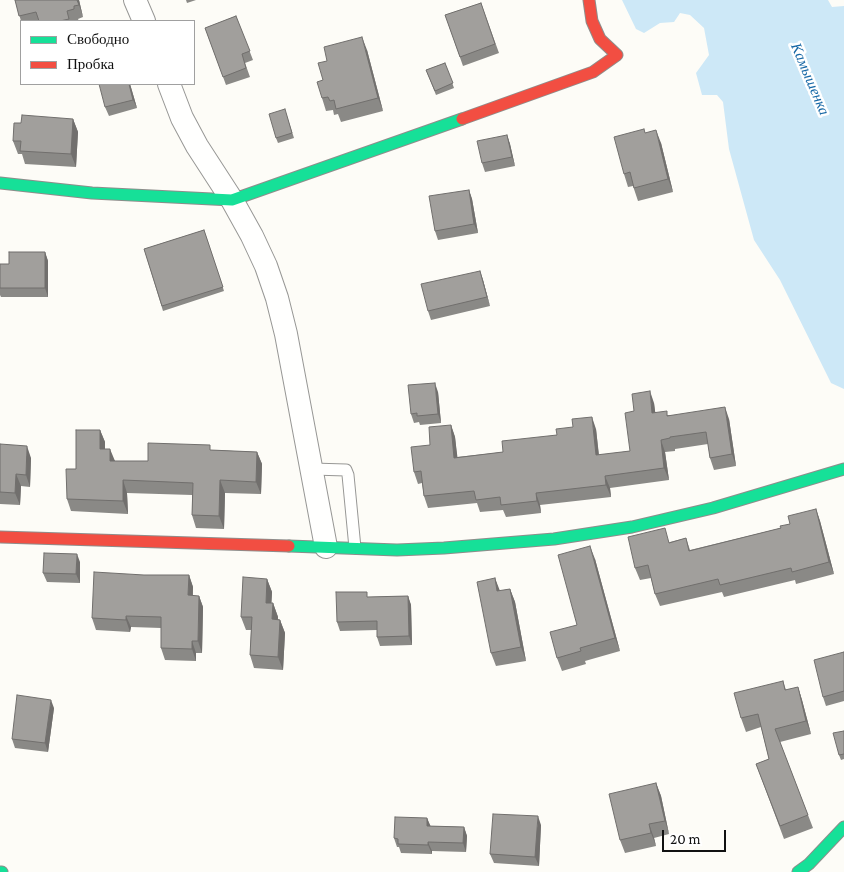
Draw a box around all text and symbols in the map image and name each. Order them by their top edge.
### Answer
legend [20,20,195,85]
text: Свободно [67,31,129,47]
water label: Камышенка [787,40,833,118]
text: Пробка [67,56,114,72]
scale bar [664,820,728,852]
text: 20 m [670,831,701,847]

